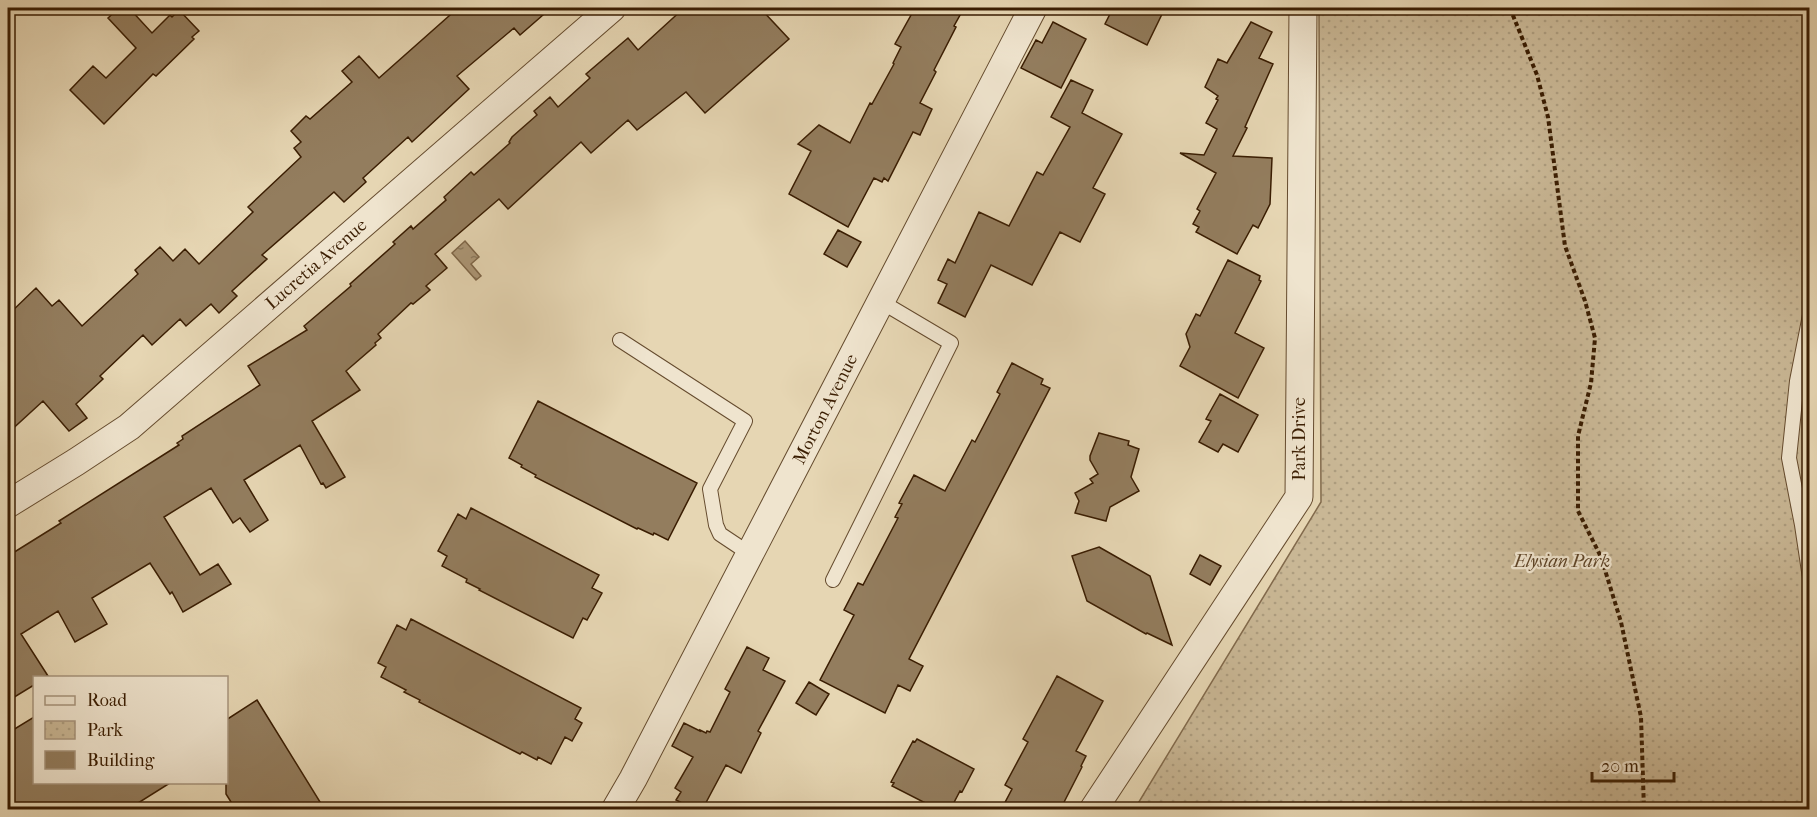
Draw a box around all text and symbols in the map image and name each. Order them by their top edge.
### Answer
street label: Lucretia Avenue [261,215,371,314]
street label: Morton Avenue [789,351,862,468]
street label: Park Drive [1289,397,1310,481]
park label: Elysian Park [1513,551,1610,572]
legend [33,676,228,784]
text: Road [87,690,127,711]
text: Park [87,720,124,741]
scale bar [1592,745,1674,783]
text: Building [87,750,155,771]
text: 20 m [1601,756,1639,777]

